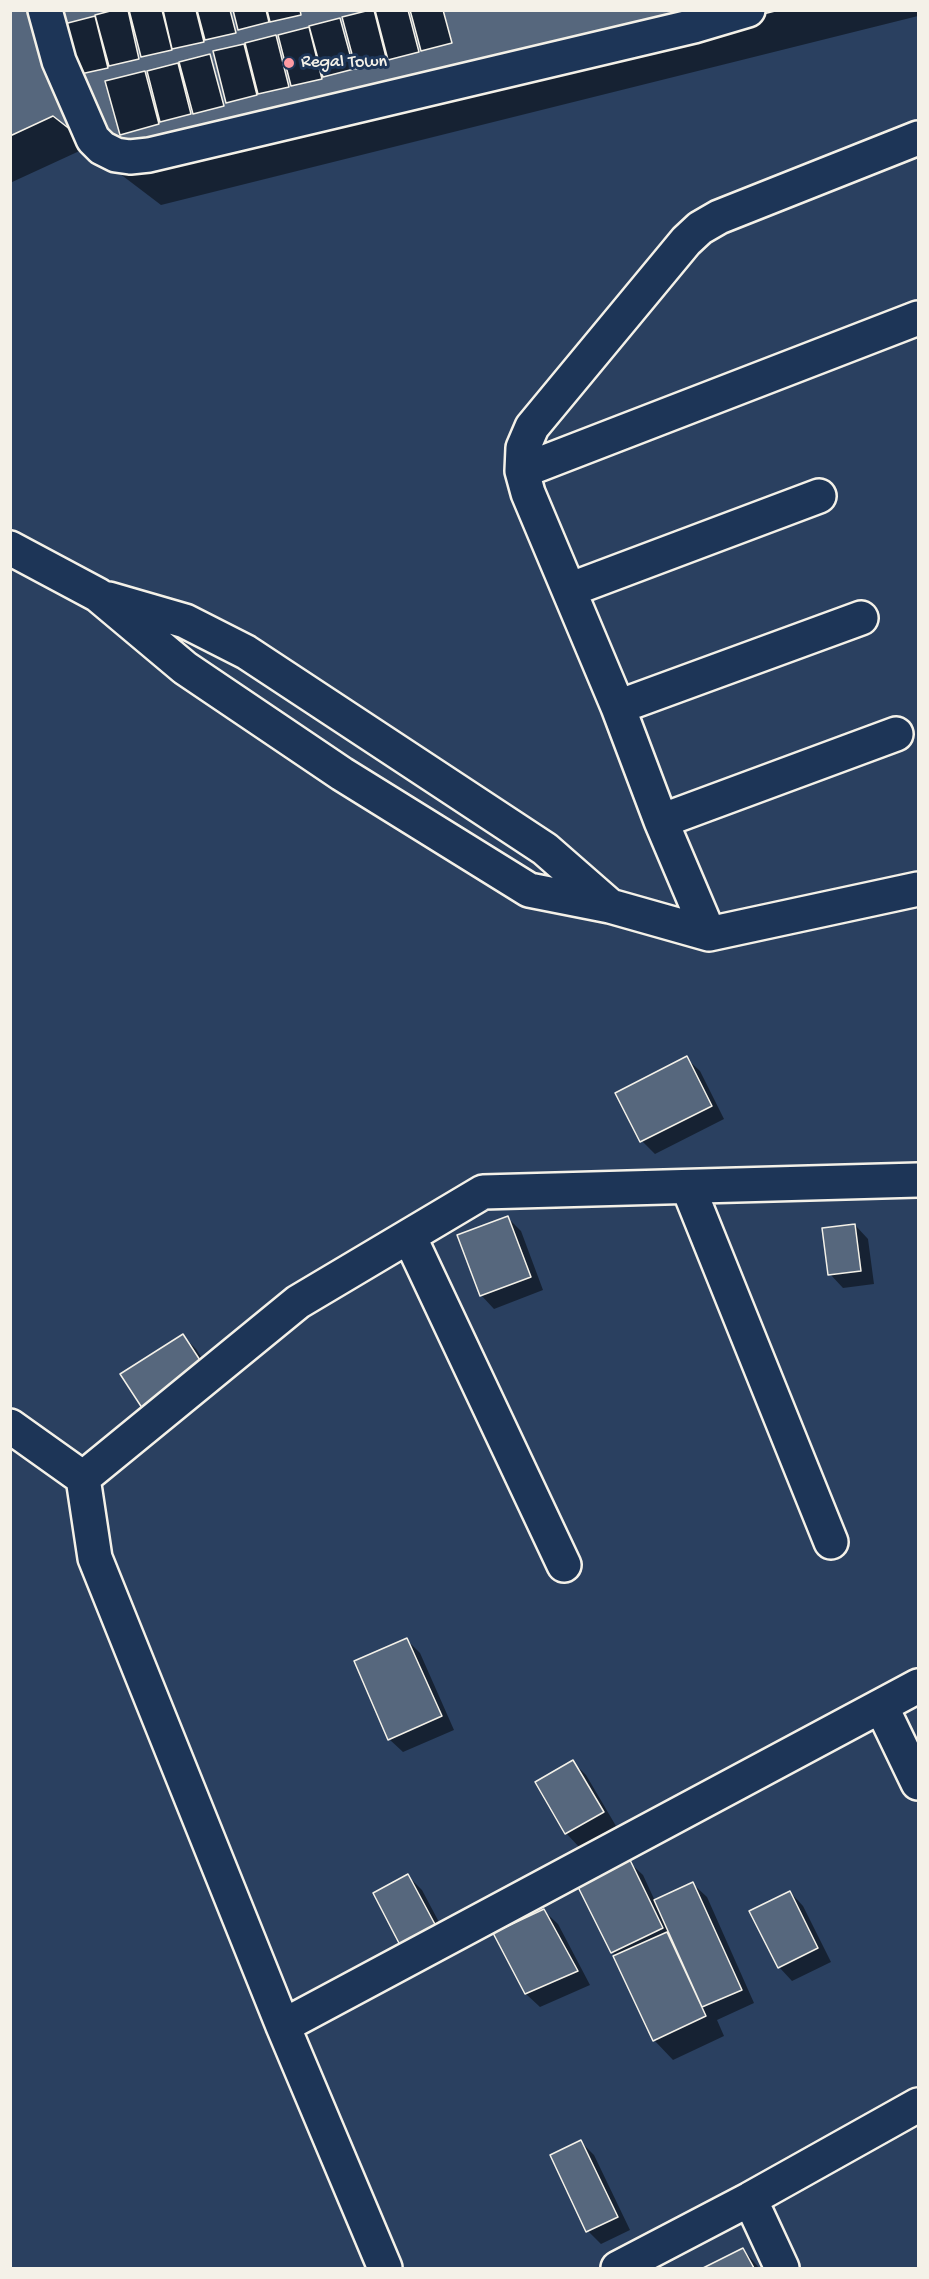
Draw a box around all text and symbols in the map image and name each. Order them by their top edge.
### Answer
place label: Regal Town [301,52,387,74]
marker: Regal Town [282,56,296,70]

